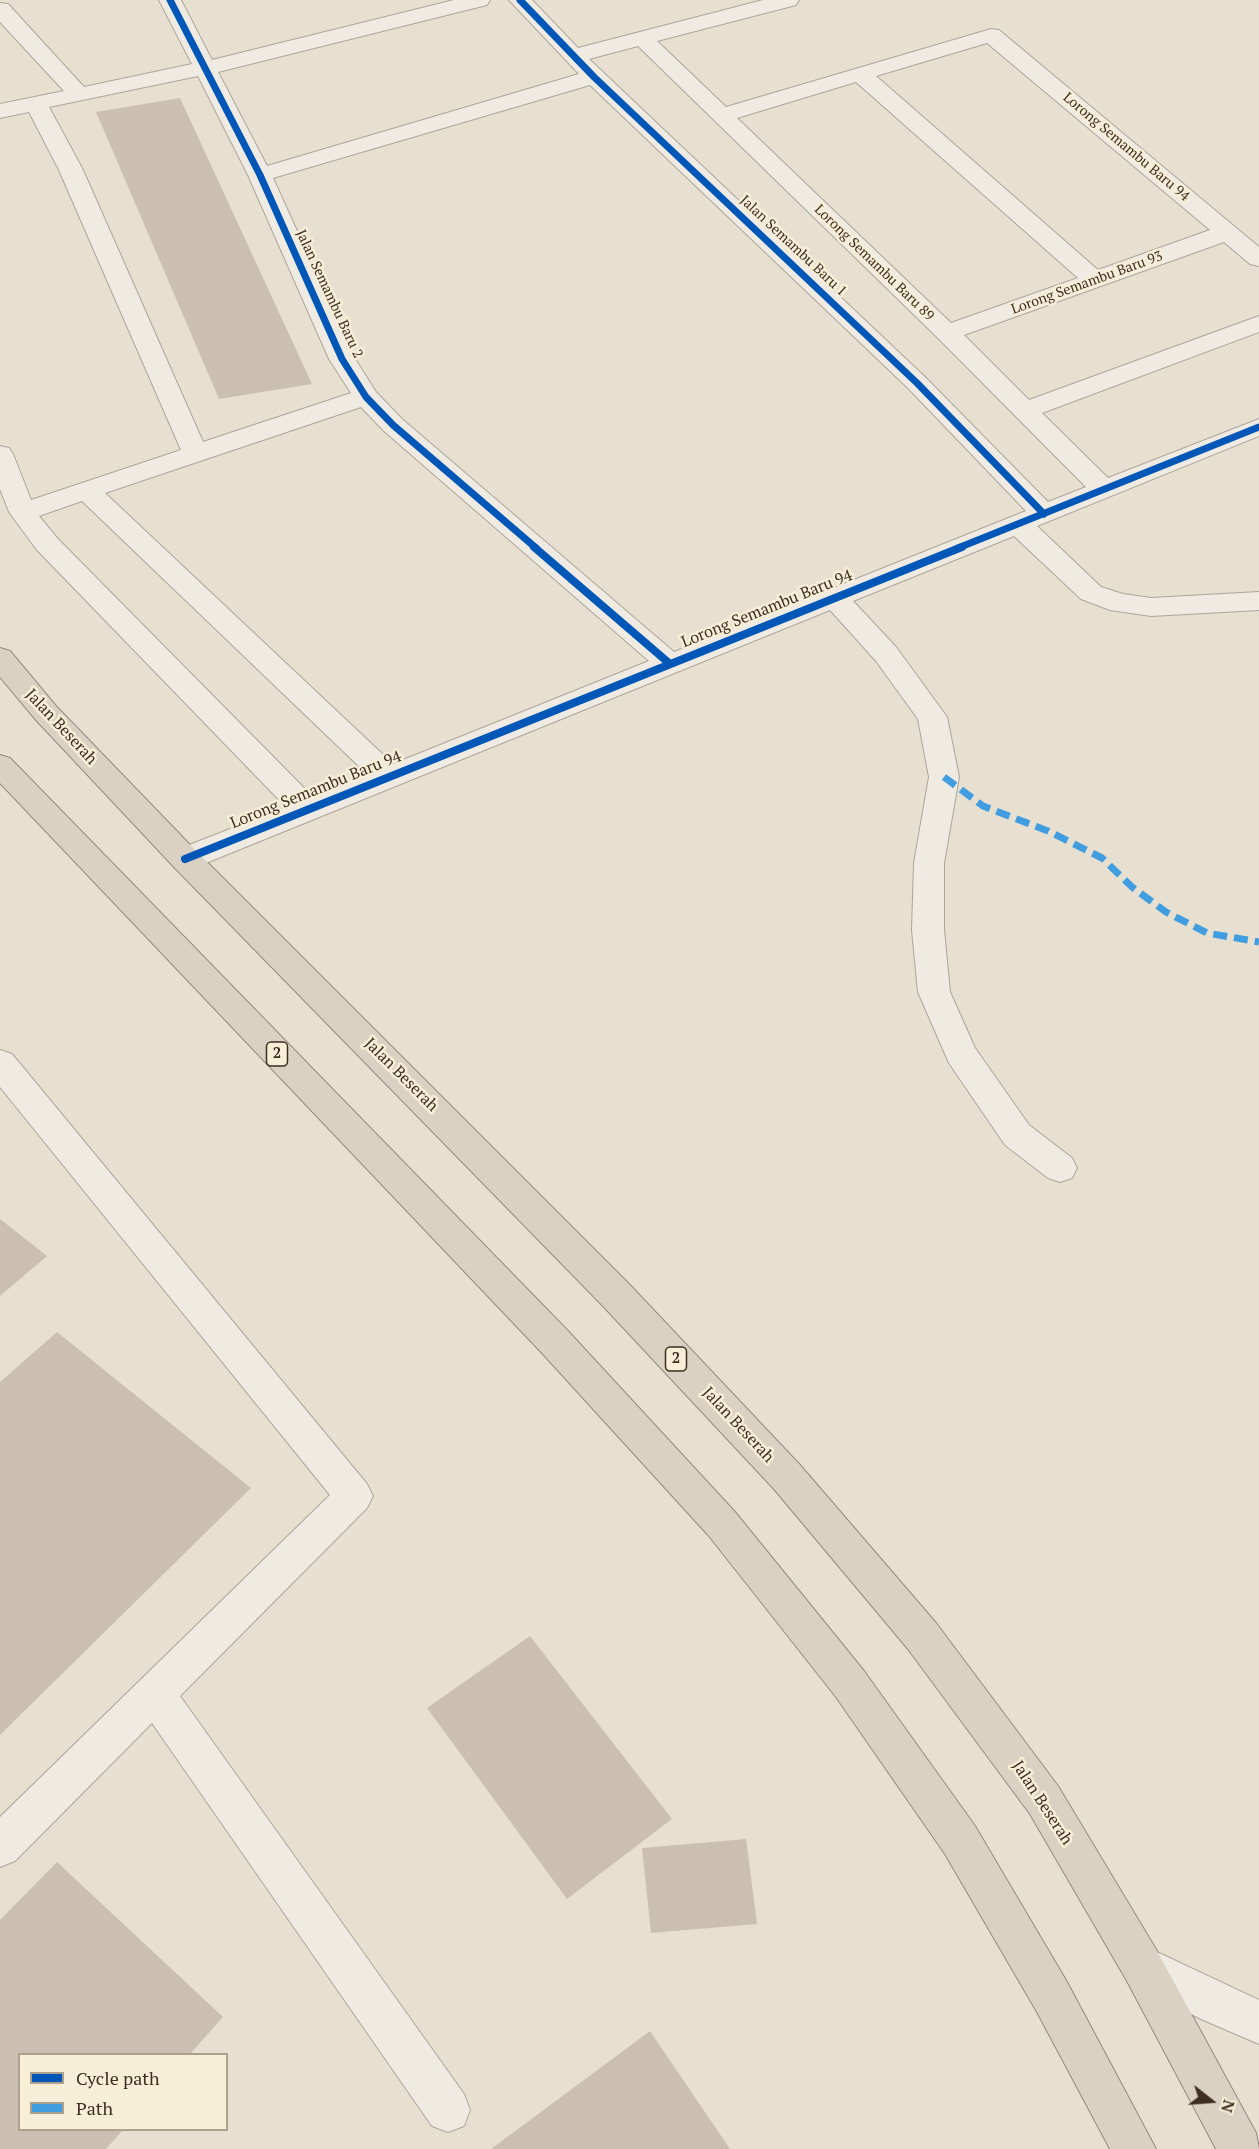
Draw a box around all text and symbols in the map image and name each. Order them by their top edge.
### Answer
street label: Lorong Semambu Baru 94 [1059,89,1193,205]
street label: Jalan Semambu Baru 1 [736,192,850,300]
street label: Lorong Semambu Baru 89 [811,201,937,325]
street label: Jalan Semambu Baru 2 [292,227,366,361]
street label: Lorong Semambu Baru 93 [1009,248,1165,318]
street label: Lorong Semambu Baru 94 [679,566,855,652]
street label: Jalan Beserah [21,685,101,769]
street label: Lorong Semambu Baru 94 [228,747,404,833]
street label: Jalan Beserah [360,1034,442,1116]
road number: 2 [266,1042,288,1066]
road number: 2 [666,1347,686,1371]
street label: Jalan Beserah [698,1383,778,1467]
street label: Jalan Beserah [1008,1757,1076,1849]
legend [18,2053,228,2131]
text: Cycle path [76,2066,160,2090]
north arrow [1181,2071,1241,2131]
text: Path [76,2096,113,2120]
text: N [1216,2097,1241,2115]

